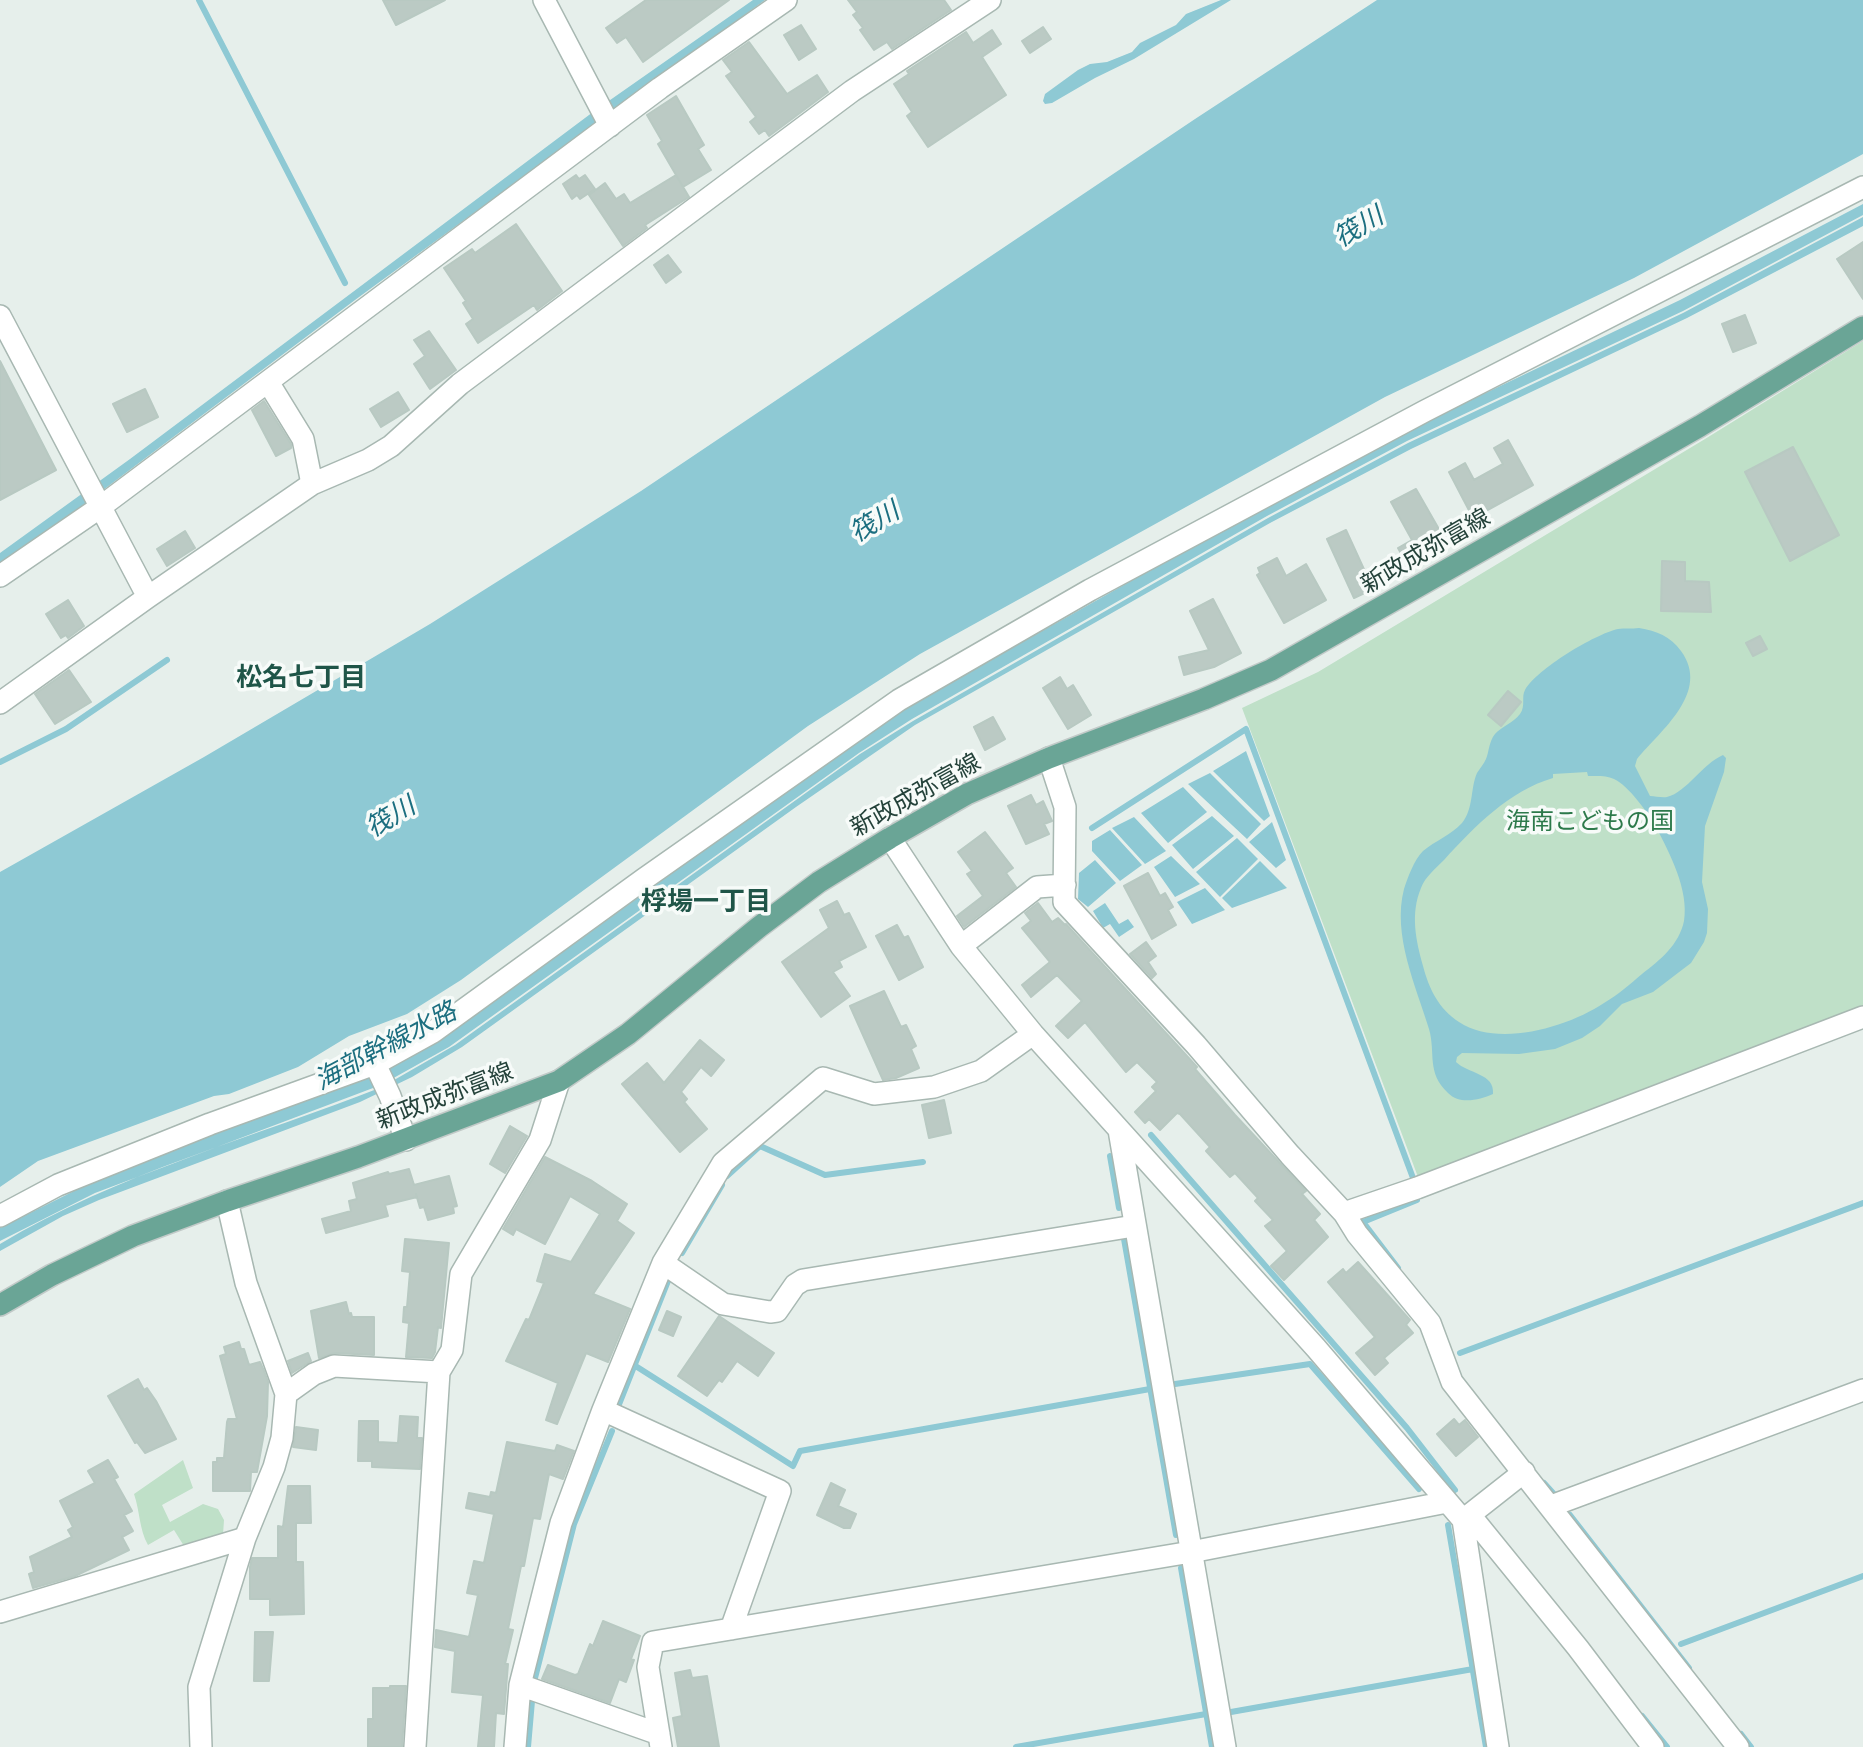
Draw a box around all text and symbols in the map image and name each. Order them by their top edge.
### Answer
water label: 筏川 [1329,201,1389,255]
water label: 筏川 [845,496,905,550]
street label: 新政成弥富線 [1356,504,1496,600]
district label: 松名七丁目 [236,663,366,695]
street label: 新政成弥富線 [846,748,986,844]
water label: 筏川 [361,791,421,845]
park label: 海南こどもの国 [1506,808,1674,836]
district label: 桴場一丁目 [641,887,771,919]
water label: 海部幹線水路 [310,997,462,1097]
street label: 新政成弥富線 [373,1058,517,1136]

